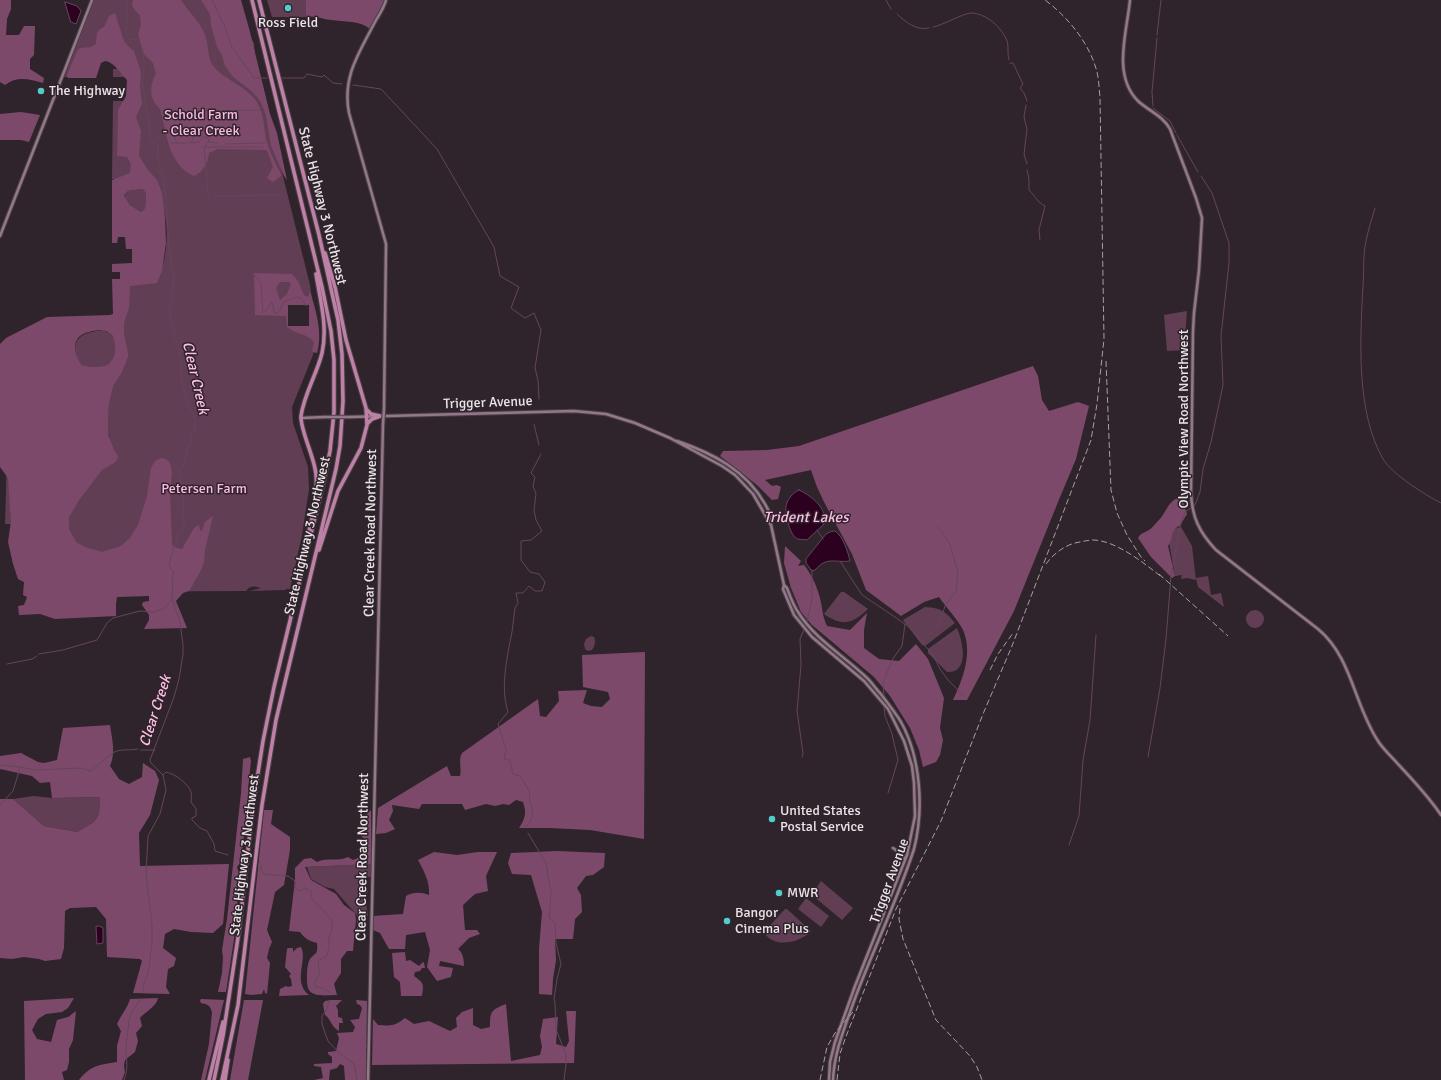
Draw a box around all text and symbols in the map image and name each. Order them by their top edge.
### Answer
marker: Ross Field [283,3,293,13]
place label: Ross Field [258,15,318,31]
place label: The Highway [49,83,125,99]
marker: The Highway [36,86,46,96]
park label: Schold Farm - Clear Creek [162,107,240,140]
street label: State Highway 3 Northwest [294,125,350,287]
street label: Olympic View Road Northwest [1176,329,1192,509]
water label: Clear Creek [178,340,212,416]
street label: Trigger Avenue [443,393,533,413]
street label: Clear Creek Road Northwest [361,449,381,617]
street label: State Highway 3 Northwest [282,455,334,617]
park label: Petersen Farm [161,481,247,497]
water label: Trident Lakes [763,509,849,527]
water label: Clear Creek [136,673,176,749]
street label: State Highway 3 Northwest [227,773,263,937]
street label: Clear Creek Road Northwest [353,773,373,941]
place label: United States Postal Service [780,803,864,836]
marker: United States Postal Service [767,814,777,824]
street label: Trigger Avenue [867,836,913,926]
place label: MWR [787,885,818,901]
marker: MWR [774,888,784,898]
place label: Bangor Cinema Plus [735,905,809,938]
marker: Bangor Cinema Plus [722,916,732,926]

